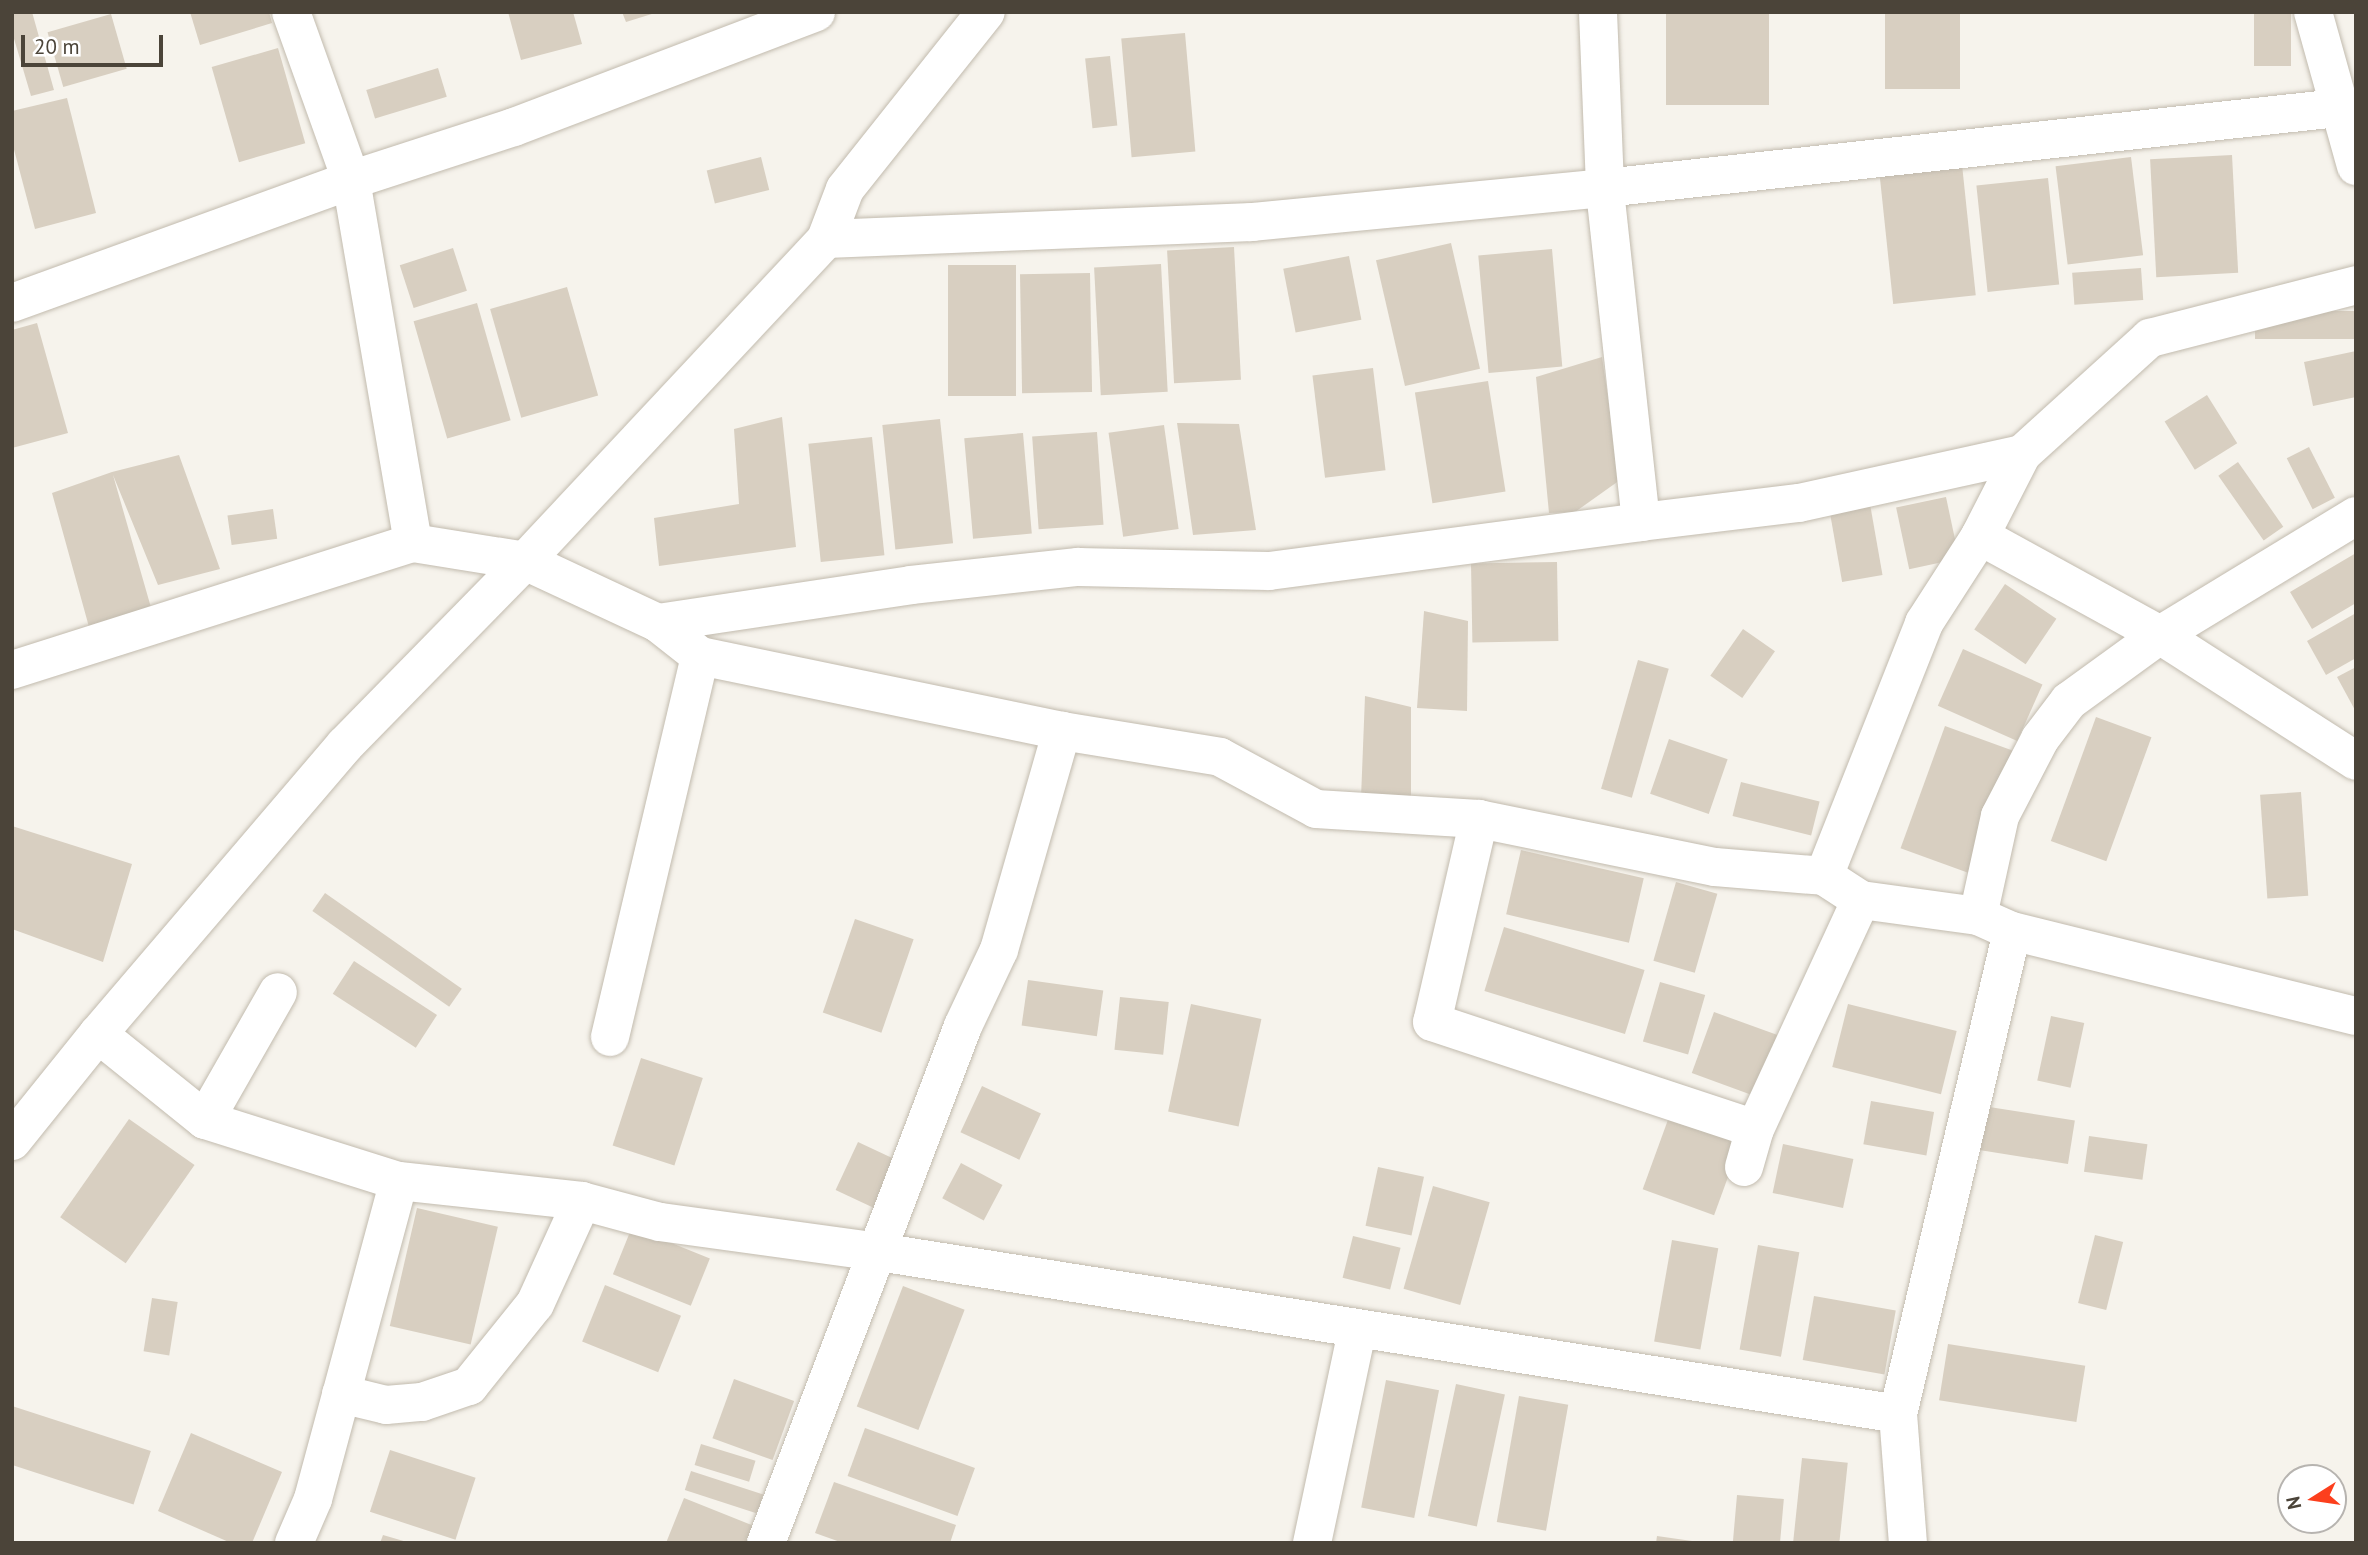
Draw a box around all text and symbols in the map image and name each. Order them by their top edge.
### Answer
scale bar [24,21,166,65]
text: 20 m [34,33,80,60]
north arrow [2277,1464,2347,1534]
text: N [2280,1494,2306,1512]

